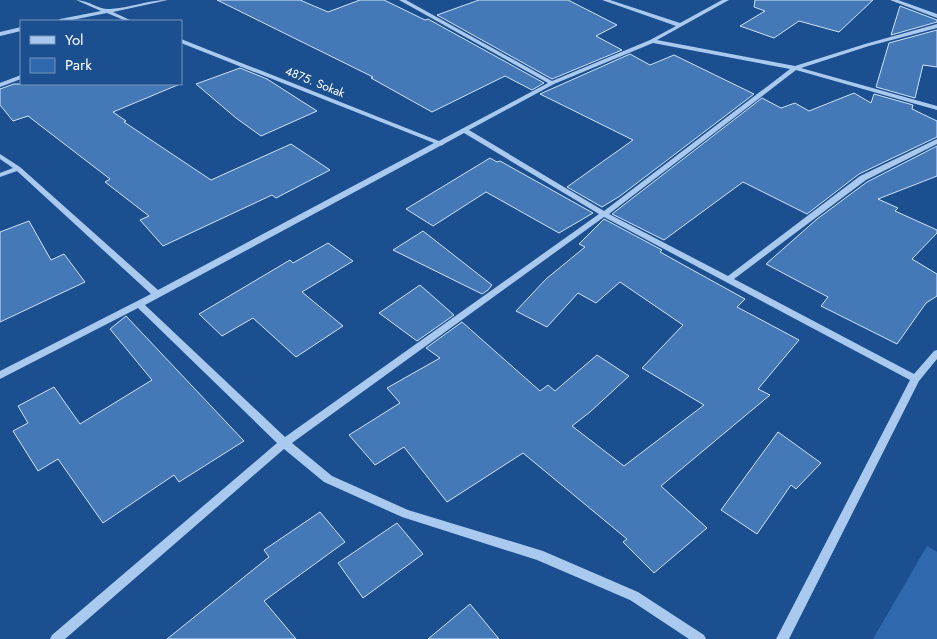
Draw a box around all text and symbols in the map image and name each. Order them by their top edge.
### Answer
legend [20,20,182,85]
text: Yol [65,29,84,51]
text: Park [65,54,92,76]
street label: 4875. Sokak [282,62,348,102]

